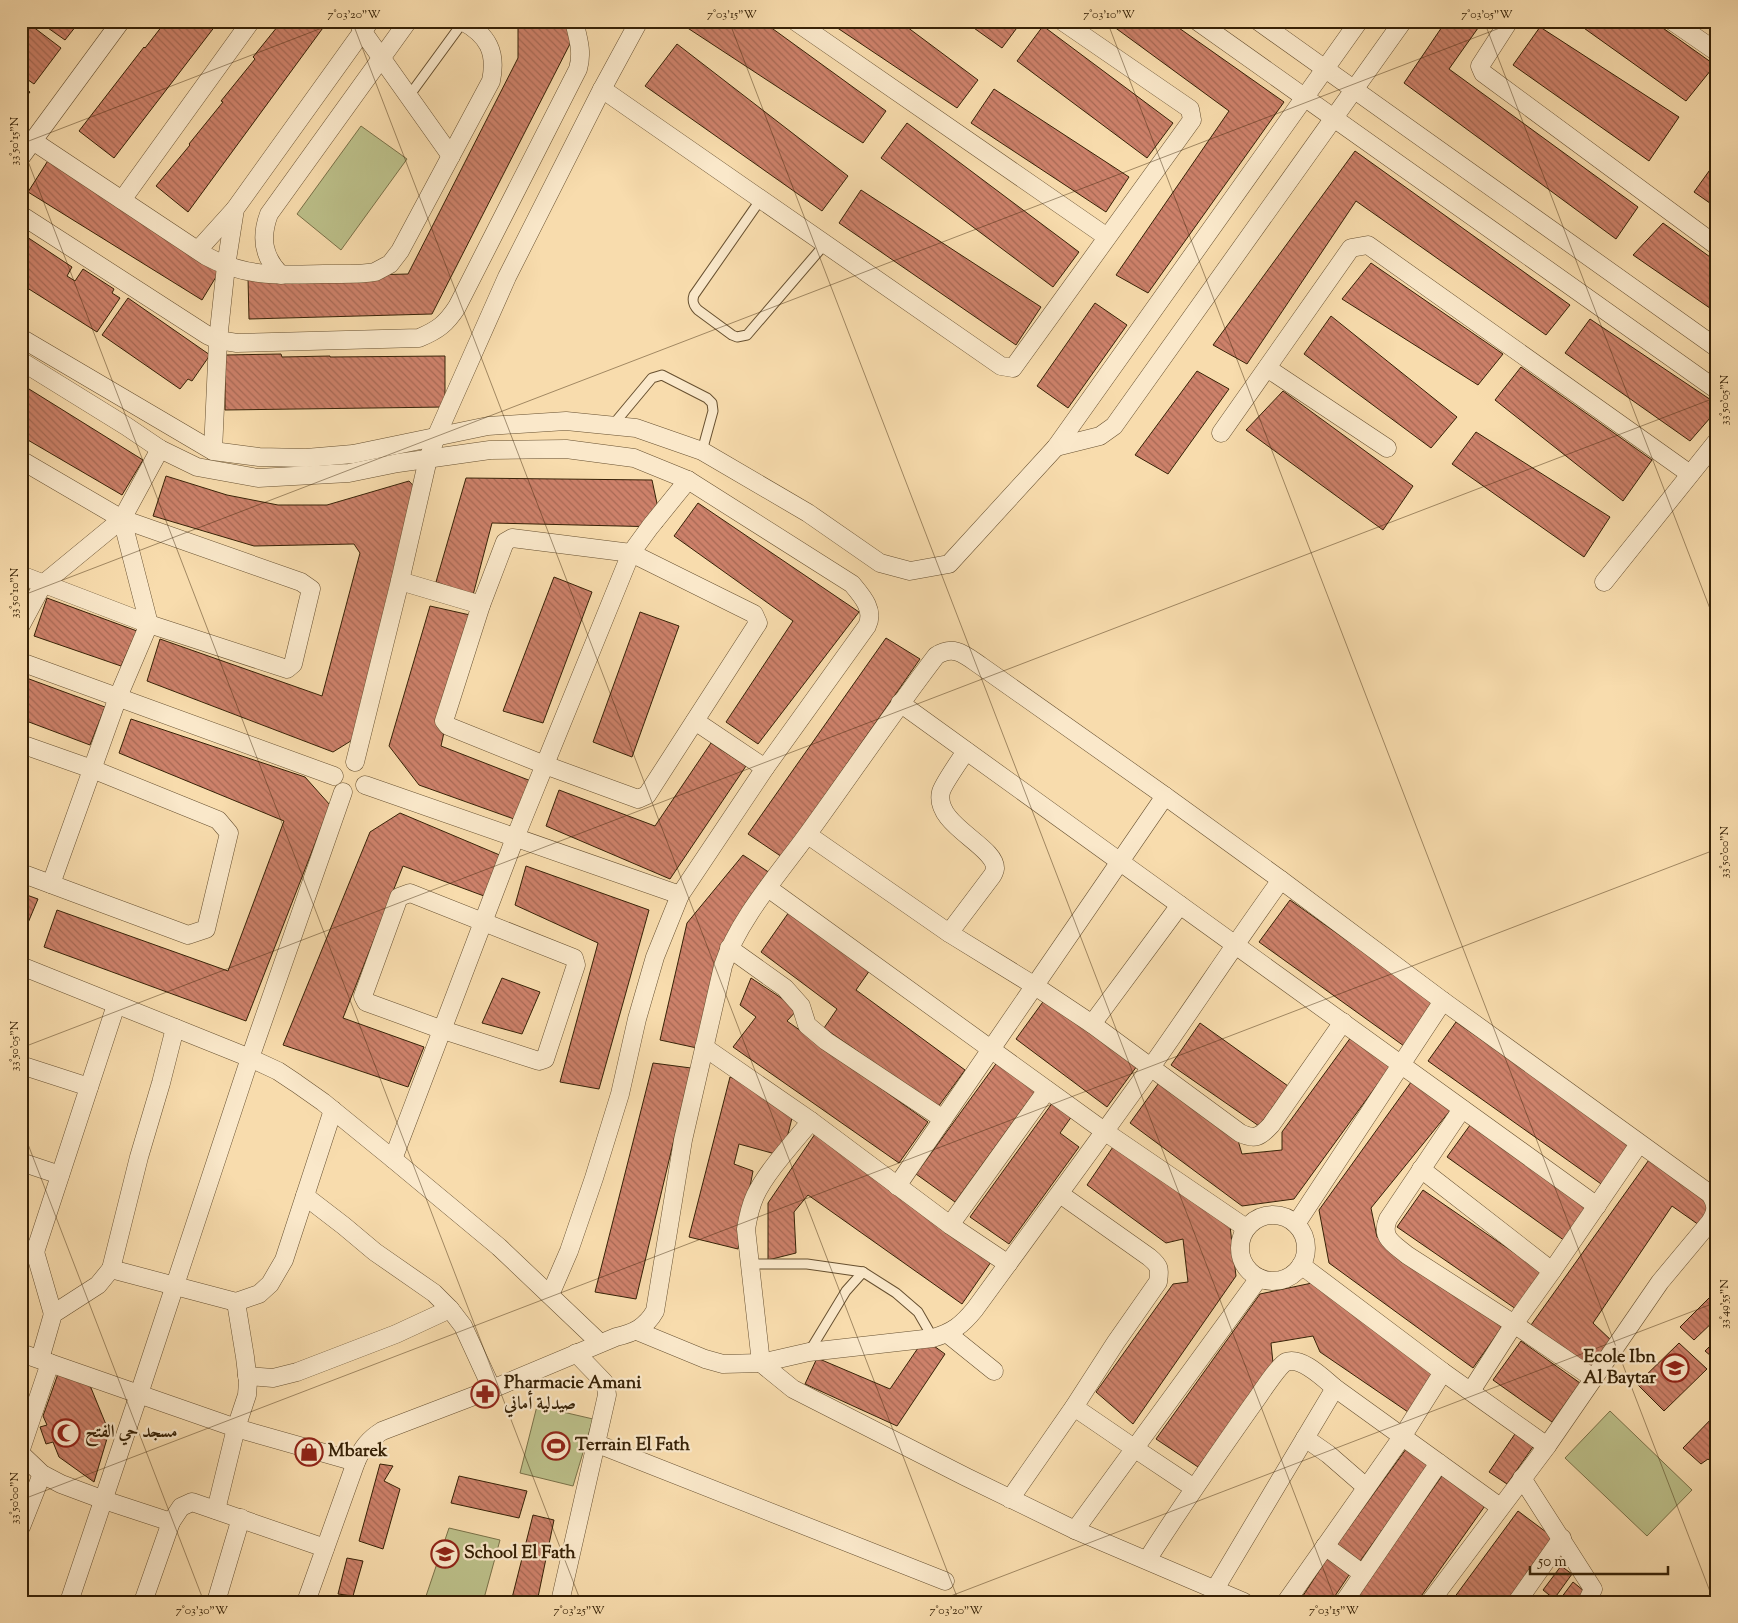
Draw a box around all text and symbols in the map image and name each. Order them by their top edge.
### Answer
text: 7°03'20"W [327,6,381,24]
text: 7°03'15"W [707,6,758,24]
text: 7°03'10"W [1083,6,1135,24]
text: 7°03'05"W [1461,6,1513,24]
text: 33°50'15"N [6,116,24,165]
text: 33°50'05"N [1716,374,1734,425]
text: 33°50'10"N [6,567,24,618]
text: 33°50'00"N [1716,825,1734,878]
text: 33°50'05"N [6,1020,24,1071]
text: 33°49'55"N [1716,1279,1734,1329]
place label: Ecole Ibn Al Baytar [1583,1345,1656,1392]
school or university icon: Ecole Ibn Al Baytar [1660,1353,1690,1383]
place label: Pharmacie Amani صيدلية أماني [503,1371,642,1418]
pharmacy icon: Pharmacie Amani صيدلية أماني [470,1379,500,1409]
mosque icon: مسجد حي الفتح [51,1418,81,1448]
place label: مسجد حي الفتح [85,1420,177,1447]
sports icon: Terrain El Fath [541,1431,571,1461]
place label: Terrain El Fath [575,1433,691,1459]
shop icon: Mbarek [294,1437,324,1467]
place label: Mbarek [328,1439,388,1465]
text: 33°50'00"N [6,1471,24,1524]
school or university icon: School El Fath [430,1539,460,1569]
place label: School El Fath [464,1541,576,1567]
scale bar [1530,1543,1668,1575]
text: 50 m [1537,1552,1567,1573]
text: 7°03'30"W [176,1602,229,1620]
text: 7°03'25"W [553,1602,605,1620]
text: 7°03'20"W [929,1602,983,1620]
text: 7°03'15"W [1309,1602,1360,1620]

